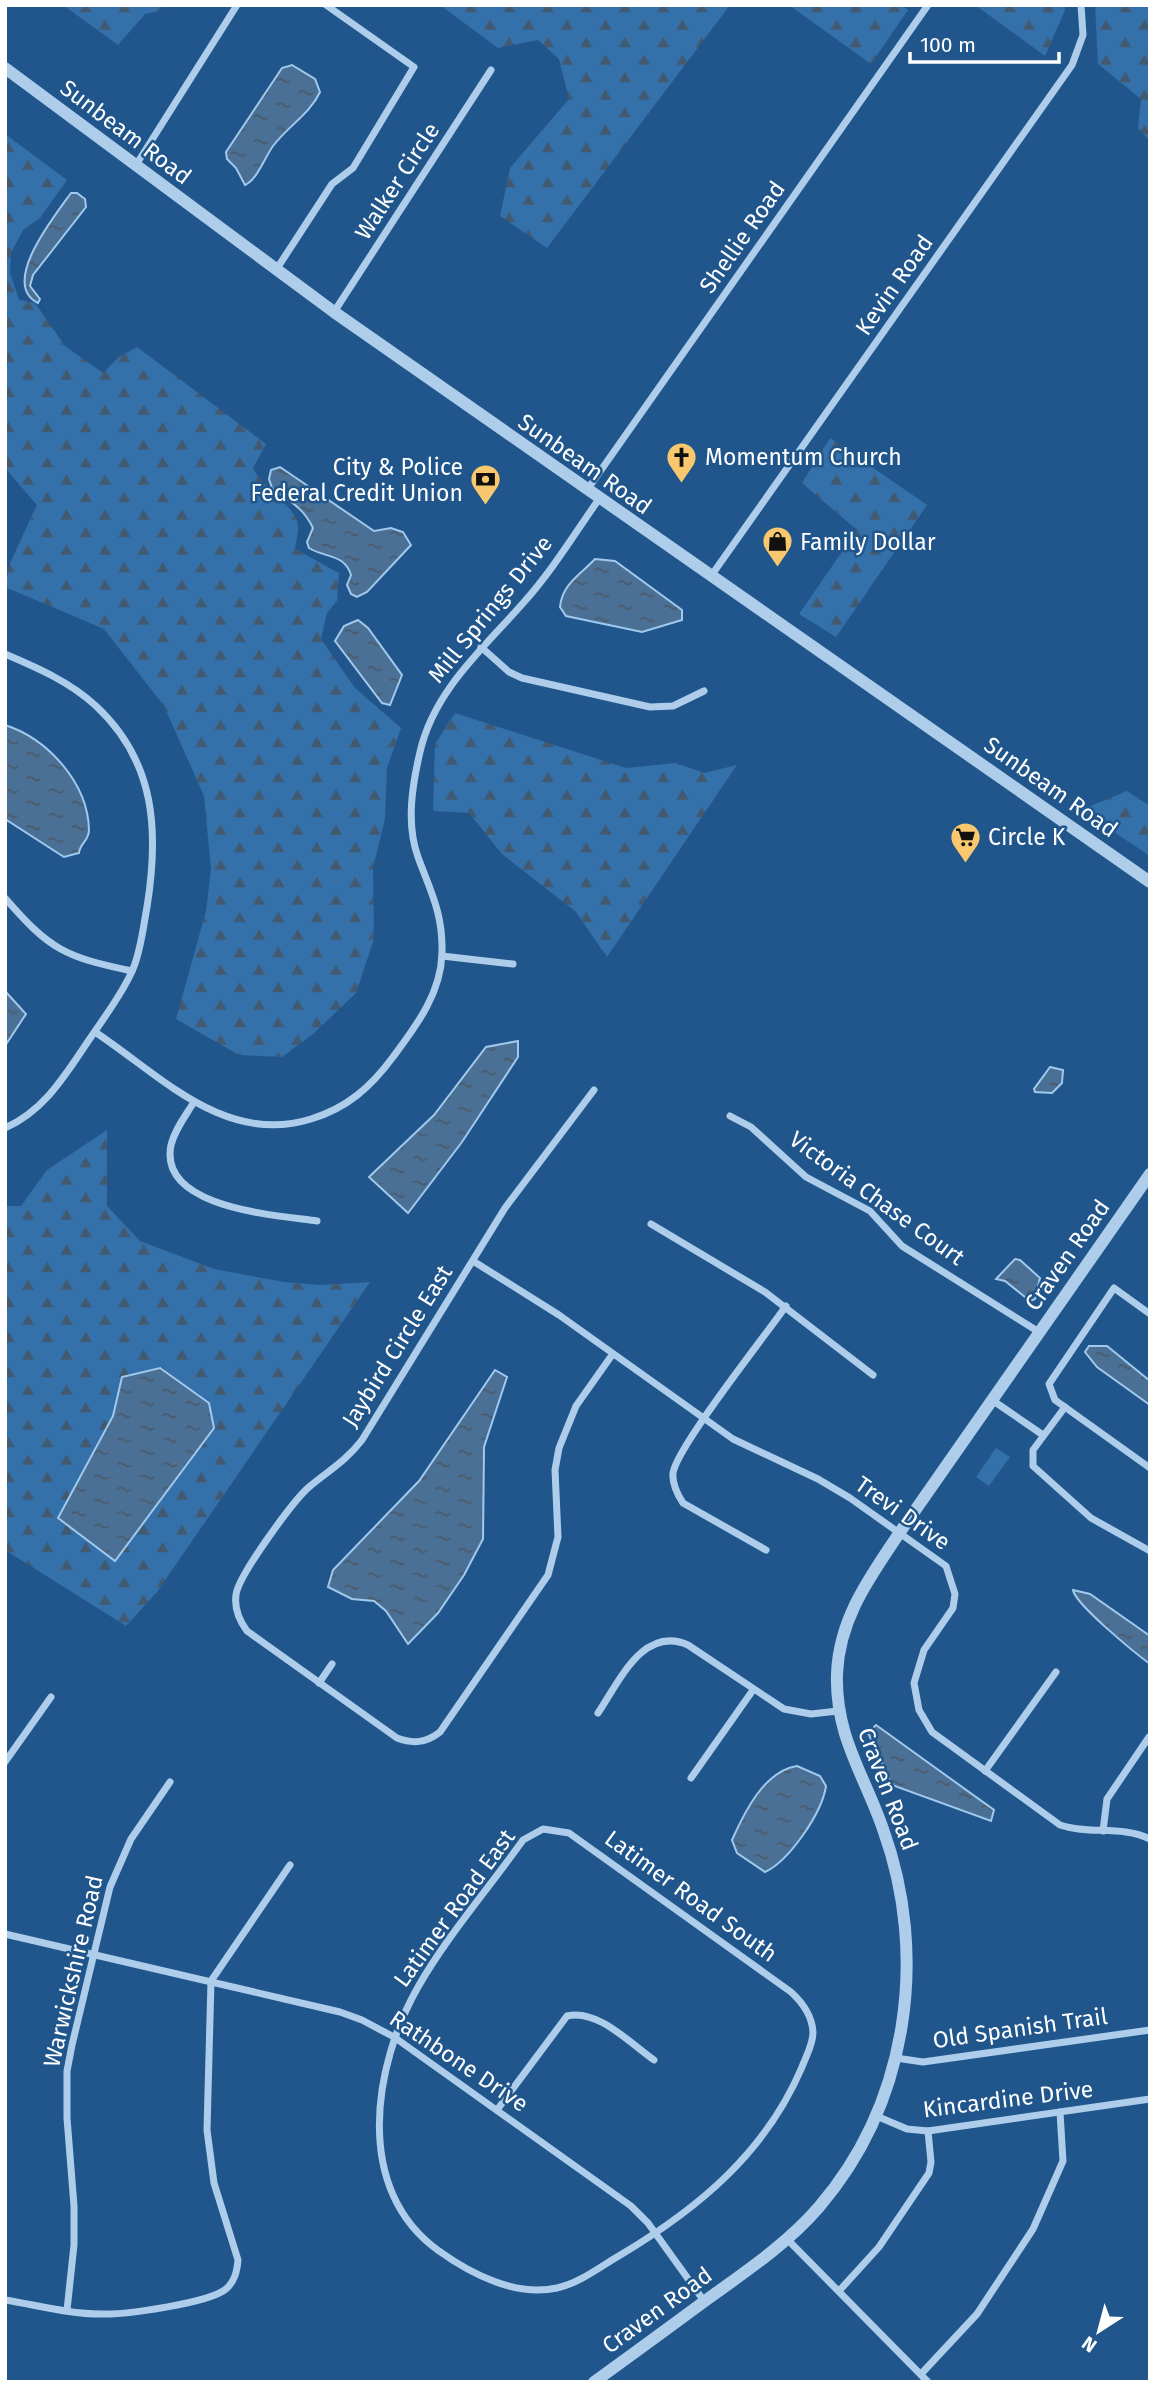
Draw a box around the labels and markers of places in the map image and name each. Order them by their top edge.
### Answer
church icon: Momentum Church [665,440,699,484]
place label: Momentum Church [705,443,902,471]
place label: City & Police Federal Credit Union [251,453,463,507]
bank icon: City & Police Federal Credit Union [469,463,503,507]
shop icon: Family Dollar [760,525,794,569]
place label: Family Dollar [800,528,936,556]
supermarket icon: Circle K [948,820,982,864]
place label: Circle K [988,823,1066,851]

